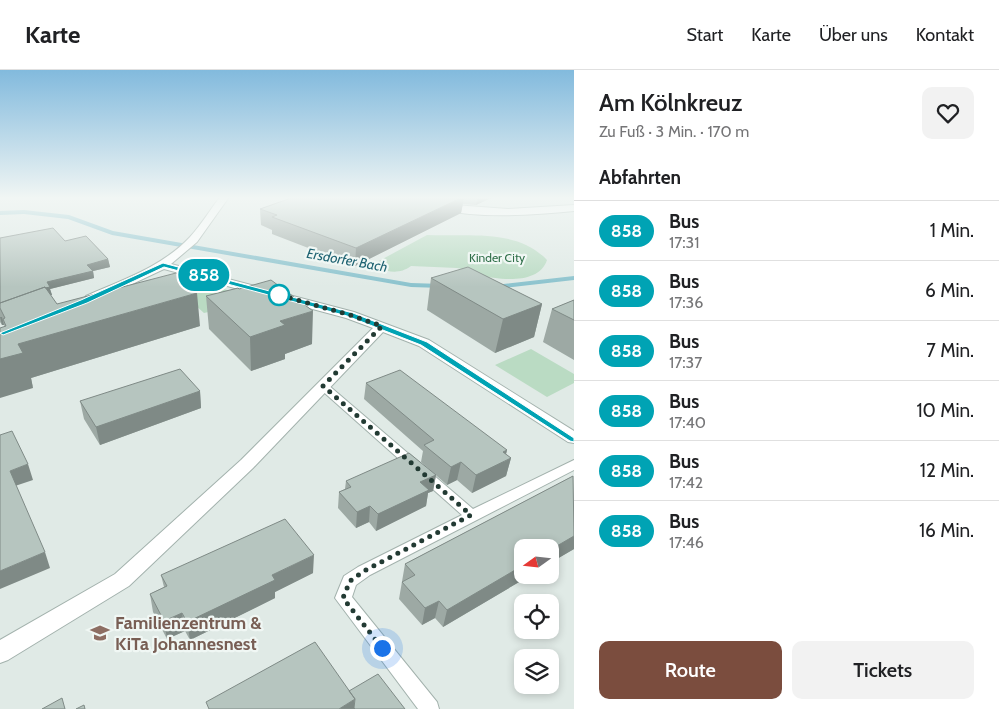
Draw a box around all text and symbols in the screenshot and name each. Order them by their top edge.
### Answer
text: Karte [25,20,80,49]
text: Start [687,24,723,46]
text: Karte [751,24,791,46]
text: Über uns [819,24,888,46]
text: Kontakt [916,24,974,46]
button: heart [922,87,974,139]
text: Am Kölnkreuz [599,88,742,117]
text: Zu Fuß · 3 Min. · 170 m [599,122,749,141]
text: Abfahrten [599,166,681,189]
text: Bus [669,210,699,233]
text: 1 Min. [930,219,974,242]
text: 858 [611,220,642,242]
text: 17:31 [669,233,699,252]
water label: Ersdorfer Bach [305,244,389,276]
park label: Kinder City [469,250,525,265]
line badge: 858 [175,259,233,291]
text: 858 [188,264,220,286]
text: Bus [669,270,699,293]
text: 6 Min. [925,279,974,302]
text: 858 [611,280,642,302]
unlabelled marker [268,284,290,306]
text: 17:36 [669,293,703,312]
text: Bus [669,330,699,353]
text: 7 Min. [926,339,974,362]
text: 858 [611,340,642,362]
text: 17:37 [669,353,702,372]
text: Bus [669,390,699,413]
text: 10 Min. [916,399,974,422]
text: 858 [611,400,642,422]
text: 17:40 [669,413,706,432]
text: Bus [669,450,699,473]
text: 12 Min. [920,459,974,482]
text: 858 [611,460,642,482]
text: 17:42 [669,473,703,492]
text: Bus [669,510,699,533]
text: 16 Min. [919,519,974,542]
text: 858 [611,520,642,542]
text: 17:46 [669,533,704,552]
north arrow [514,539,559,584]
map controls [514,539,559,694]
button: locate [514,594,559,639]
place label: Familienzentrum & KiTa Johannesnest [115,612,262,655]
school or university icon: Familienzentrum & KiTa Johannesnest [89,622,111,644]
your location [370,636,395,661]
button: Route [599,641,782,699]
button: Tickets [792,641,974,699]
button: layers [514,649,559,694]

